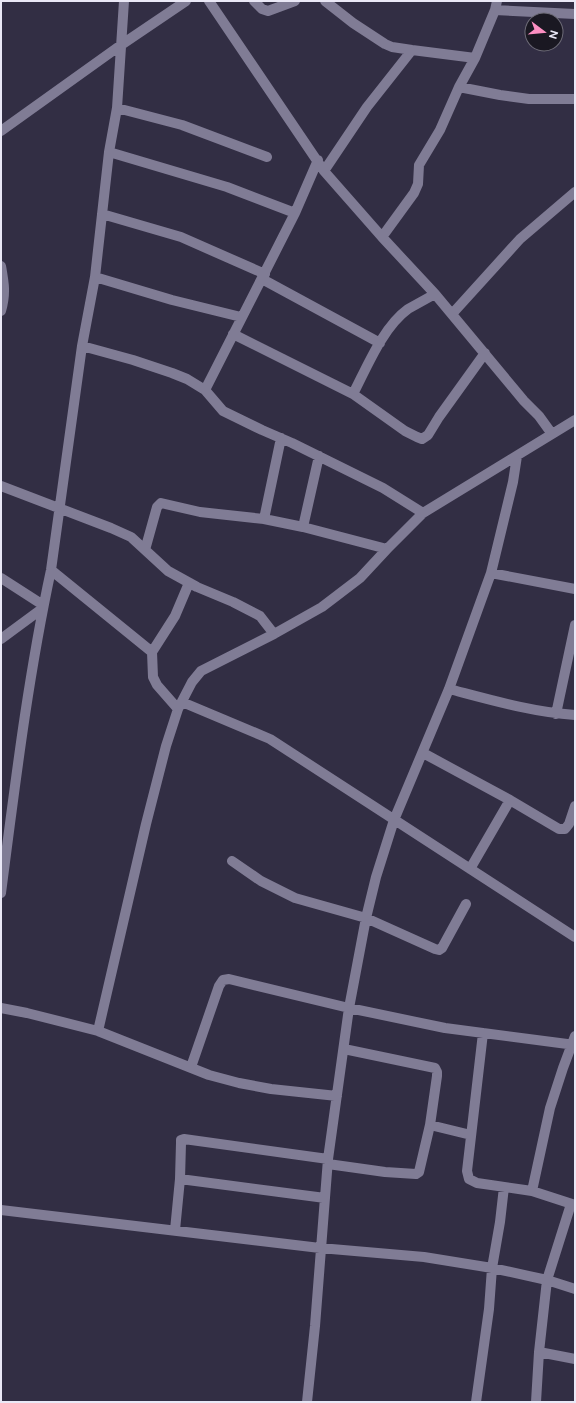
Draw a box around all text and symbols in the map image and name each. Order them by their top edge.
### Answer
north arrow [524,12,564,52]
text: N [546,29,561,41]

